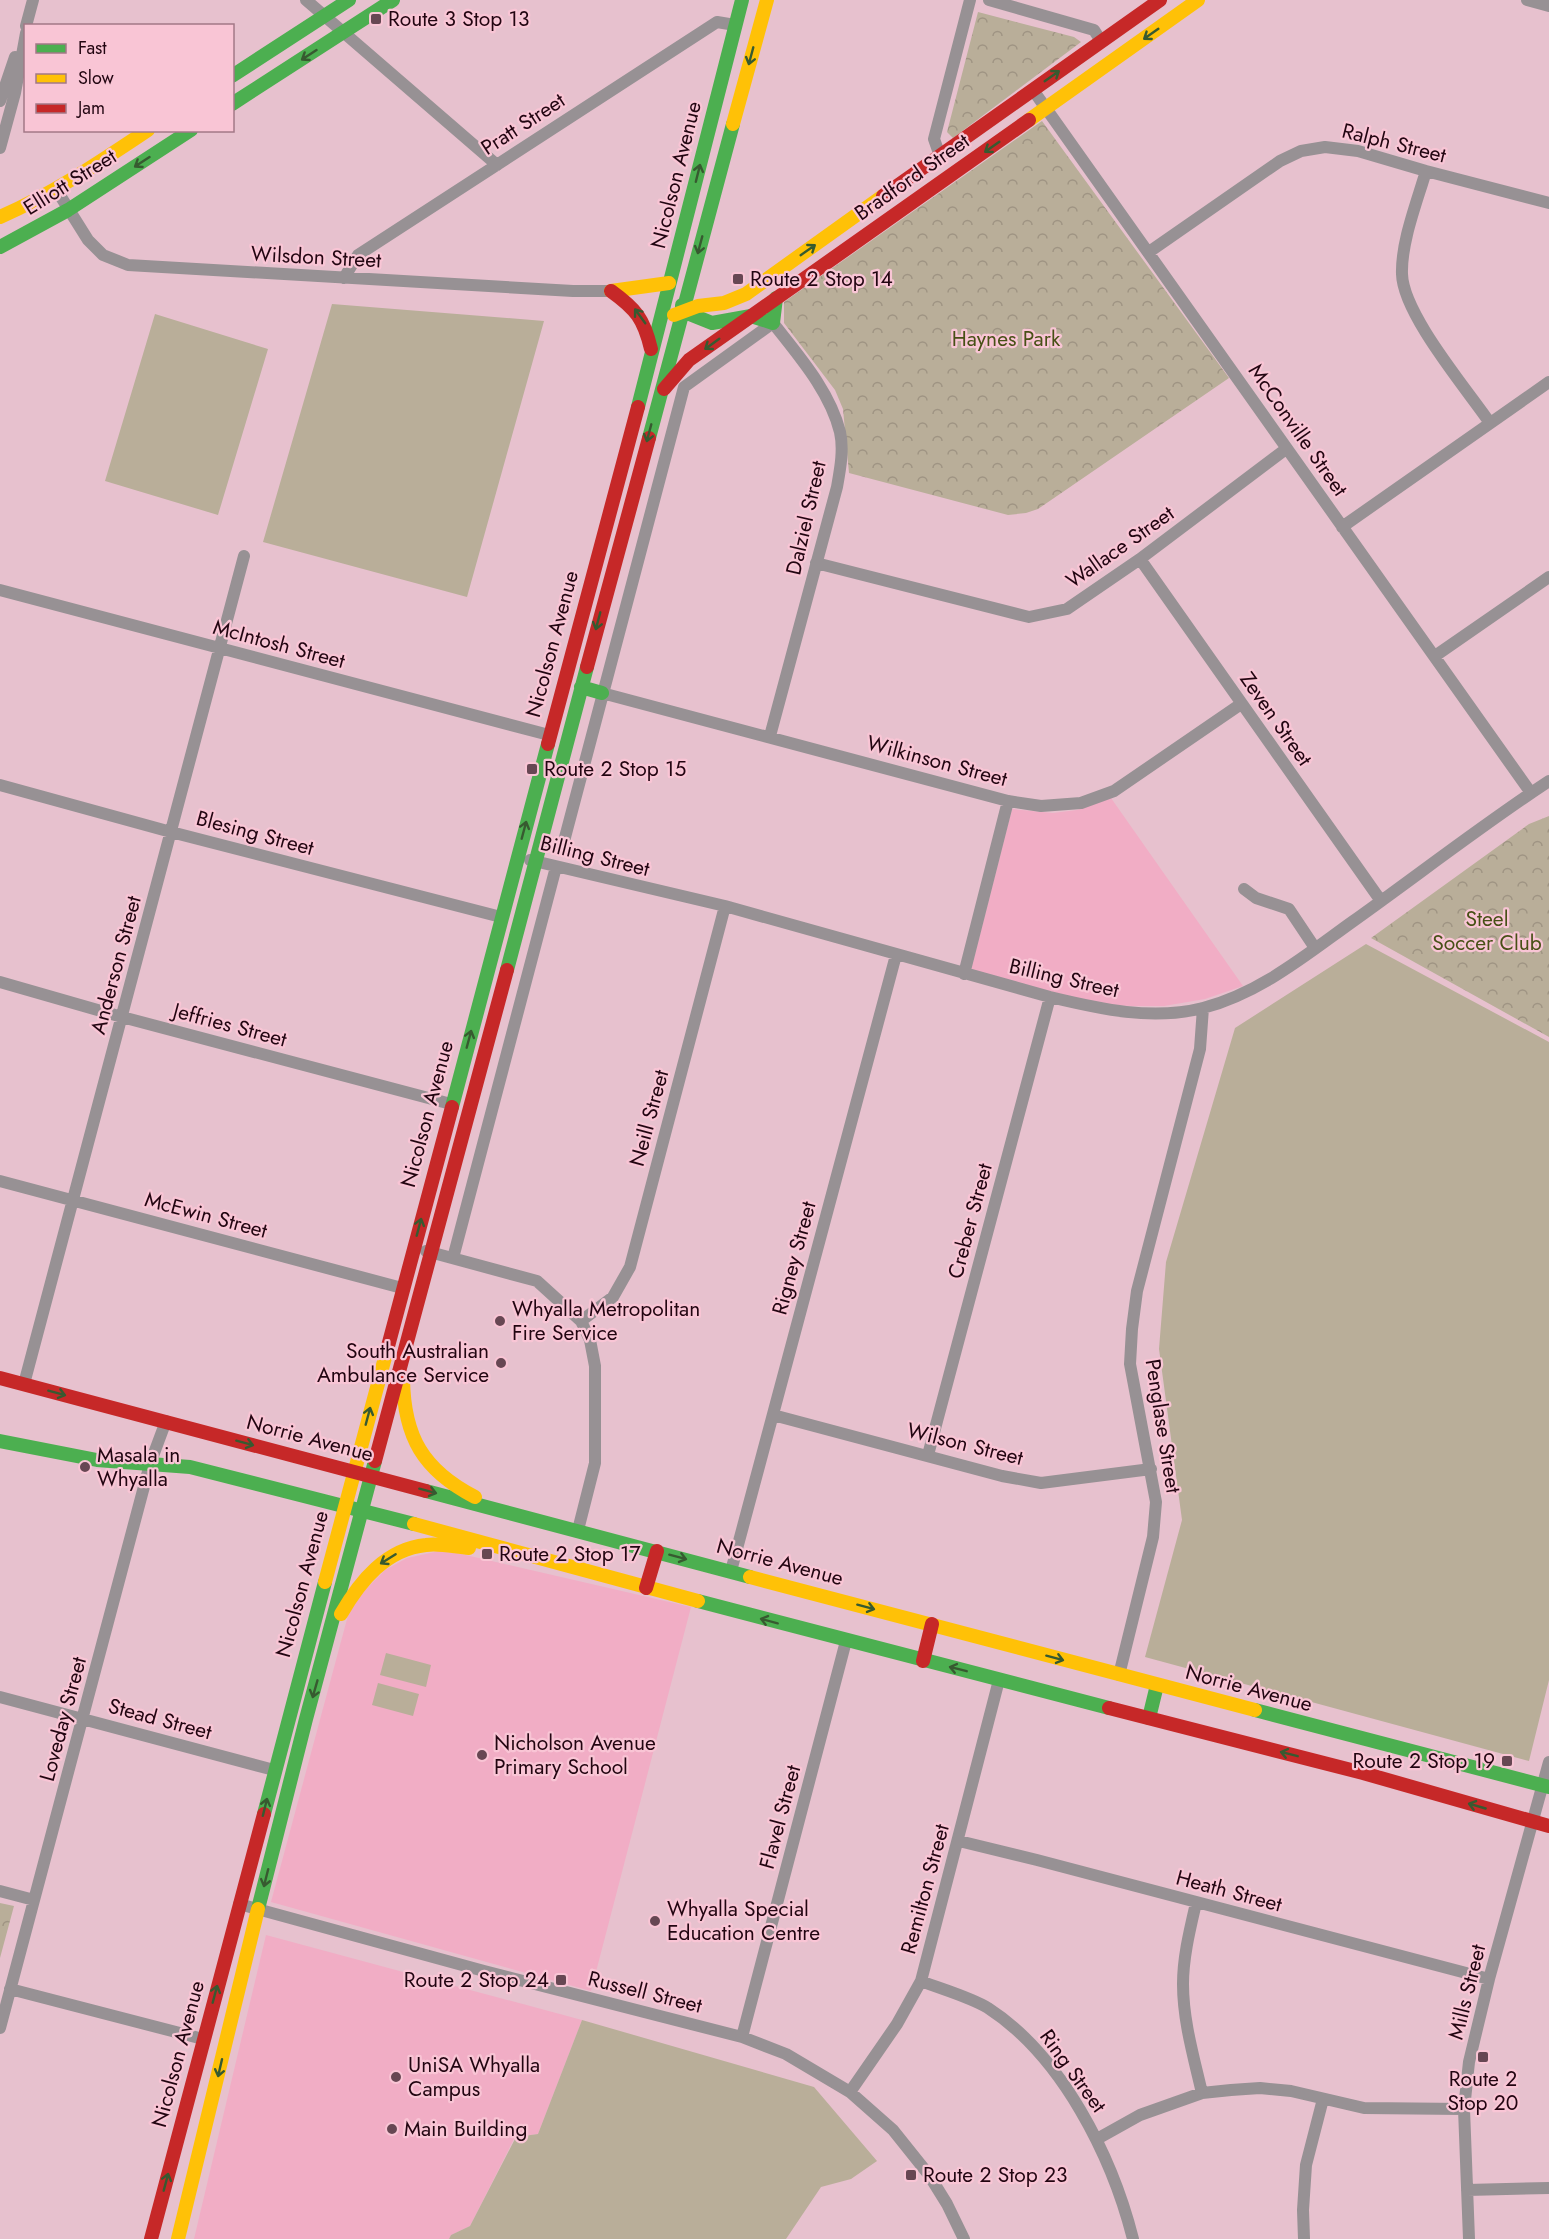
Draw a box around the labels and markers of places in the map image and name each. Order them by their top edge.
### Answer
place label: Route 3 Stop 13 [388,4,529,34]
marker: Route 3 Stop 13 [369,12,383,26]
place label: Route 2 Stop 14 [750,264,893,294]
marker: Route 2 Stop 14 [731,272,745,286]
place label: Route 2 Stop 15 [544,754,686,784]
marker: Route 2 Stop 15 [525,762,539,776]
place label: Whyalla Metropolitan Fire Service [512,1294,700,1348]
marker: Whyalla Metropolitan Fire Service [493,1314,507,1328]
place label: South Australian Ambulance Service [317,1336,489,1390]
marker: South Australian Ambulance Service [494,1356,508,1370]
place label: Masala in Whyalla [97,1440,180,1494]
marker: Masala in Whyalla [78,1460,92,1474]
place label: Route 2 Stop 17 [499,1539,640,1569]
marker: Route 2 Stop 17 [480,1547,494,1561]
place label: Nicholson Avenue Primary School [494,1728,656,1782]
place label: Route 2 Stop 19 [1353,1746,1495,1776]
marker: Nicholson Avenue Primary School [475,1748,489,1762]
marker: Route 2 Stop 19 [1500,1754,1514,1768]
place label: Whyalla Special Education Centre [667,1894,820,1948]
marker: Whyalla Special Education Centre [648,1914,662,1928]
place label: Route 2 Stop 24 [404,1965,549,1995]
marker: Route 2 Stop 24 [554,1973,568,1987]
place label: UniSA Whyalla Campus [408,2050,540,2104]
marker: Route 2 Stop 20 [1476,2050,1490,2064]
place label: Route 2 Stop 20 [1448,2064,1518,2118]
marker: UniSA Whyalla Campus [389,2070,403,2084]
place label: Main Building [404,2114,527,2144]
marker: Main Building [385,2122,399,2136]
place label: Route 2 Stop 23 [923,2160,1067,2190]
marker: Route 2 Stop 23 [904,2168,918,2182]

